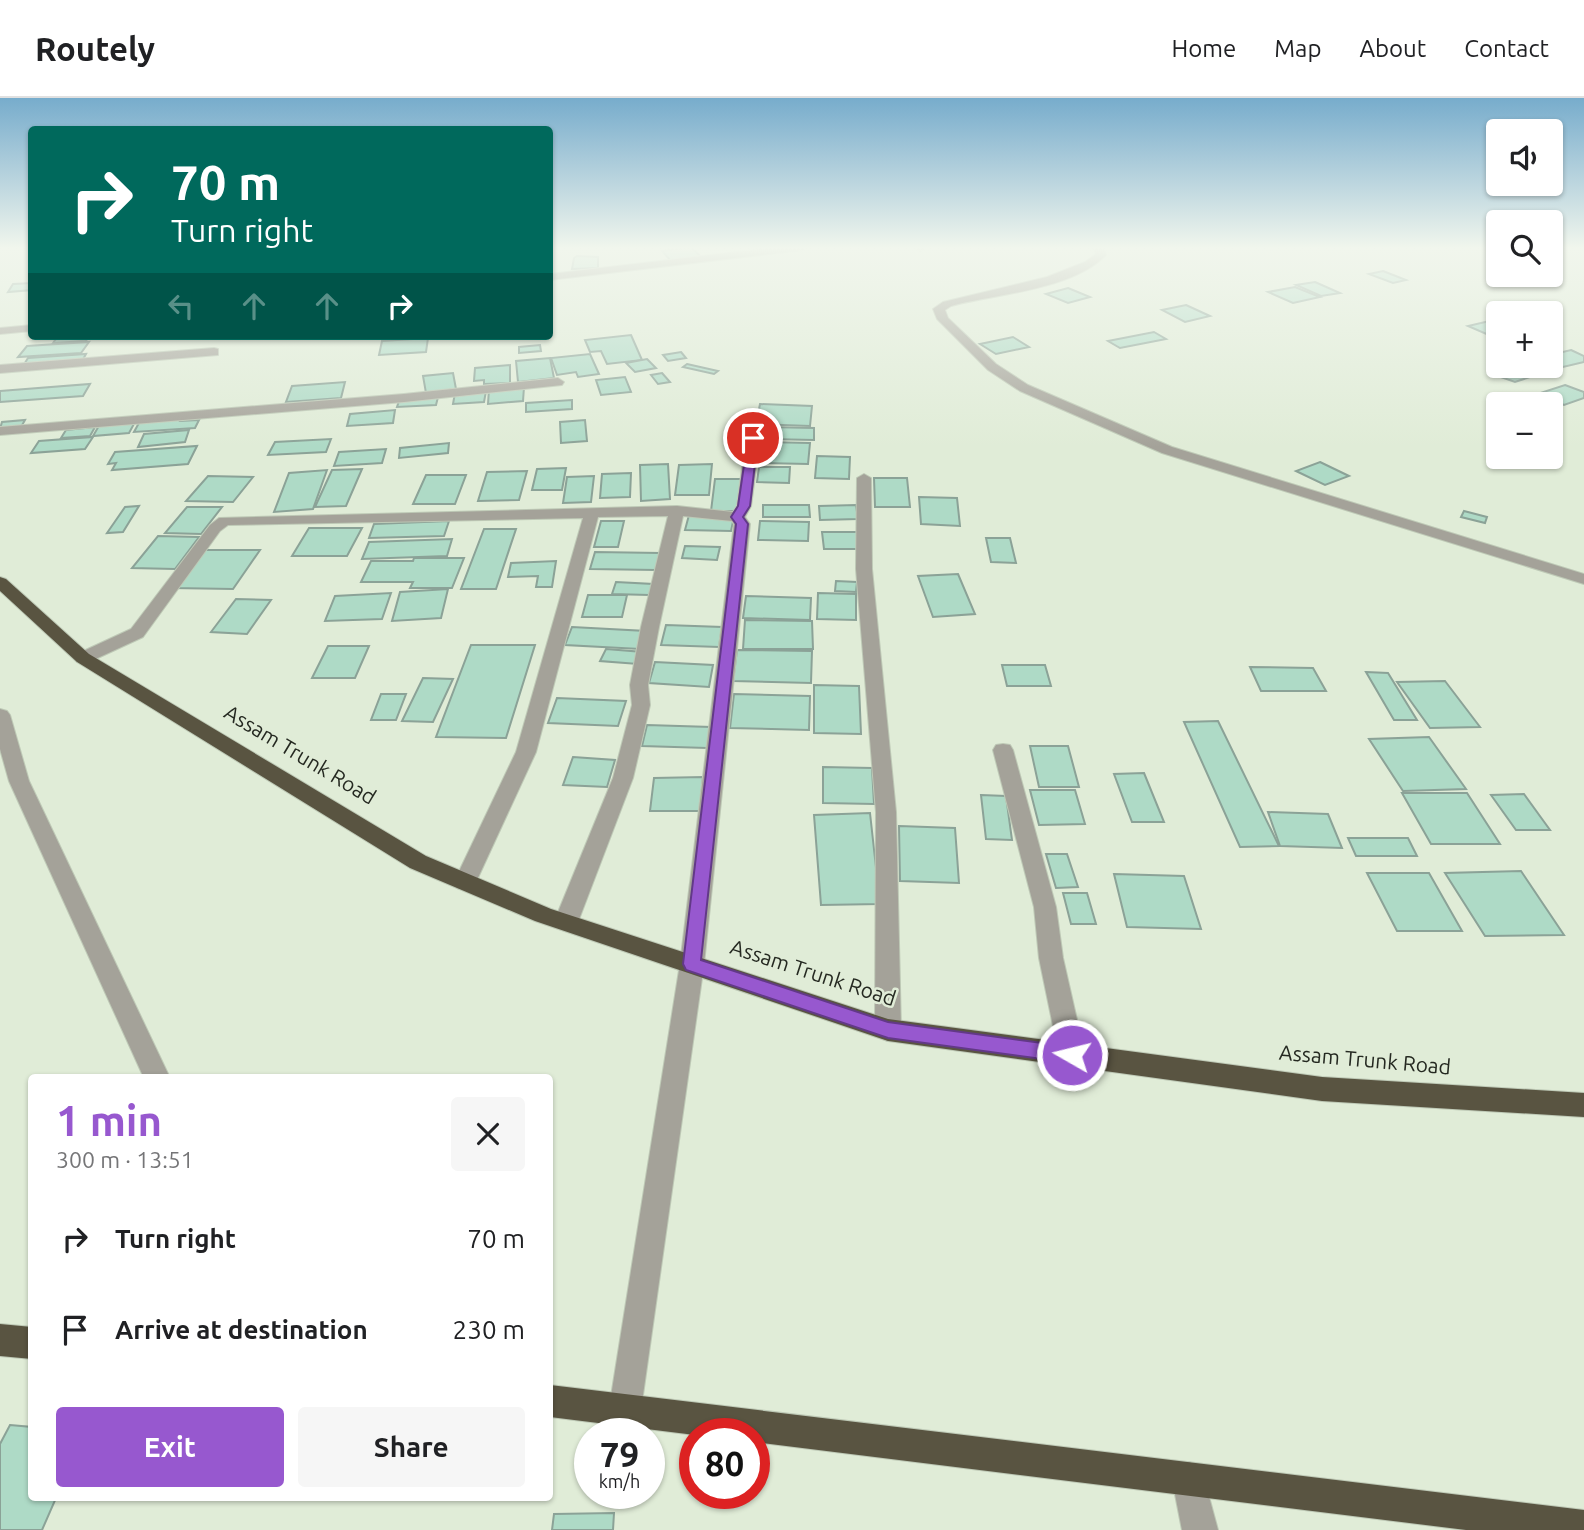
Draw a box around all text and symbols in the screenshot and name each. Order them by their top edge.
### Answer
text: Routely [35,30,155,67]
text: Home [1171,35,1236,62]
text: Map [1274,35,1321,62]
text: About [1359,35,1426,62]
text: Contact [1464,35,1549,62]
map controls [1486,119,1563,469]
button: sound [1486,119,1563,196]
icon: right [56,154,147,245]
text: 70 m [171,154,280,209]
button: search [1486,210,1563,287]
text: Turn right [171,212,313,248]
icon: left [162,287,200,325]
icon: ahead [235,287,273,325]
icon: ahead [308,287,346,325]
icon: right [381,287,419,325]
button: + [1486,301,1563,378]
button: − [1486,392,1563,469]
pin [723,408,783,468]
icon: arrive [734,419,772,457]
street label: Assam Trunk Road [220,699,381,809]
street label: Assam Trunk Road [728,934,899,1010]
position arrow [1035,1018,1109,1092]
street label: Assam Trunk Road [1278,1040,1452,1078]
text: 1 min [56,1097,162,1144]
button: close [451,1097,525,1171]
text: 300 m · 13:51 [56,1147,194,1172]
icon: right [56,1220,94,1258]
text: Turn right [115,1224,236,1253]
text: 70 m [467,1224,525,1253]
icon: arrive [56,1311,94,1349]
text: Arrive at destination [115,1315,368,1344]
text: 230 m [453,1315,525,1344]
button: Exit [56,1407,284,1487]
button: Share [298,1407,525,1487]
speed limit sign: 80 [679,1418,770,1509]
text: 79 [600,1434,639,1474]
text: km/h [599,1471,640,1491]

